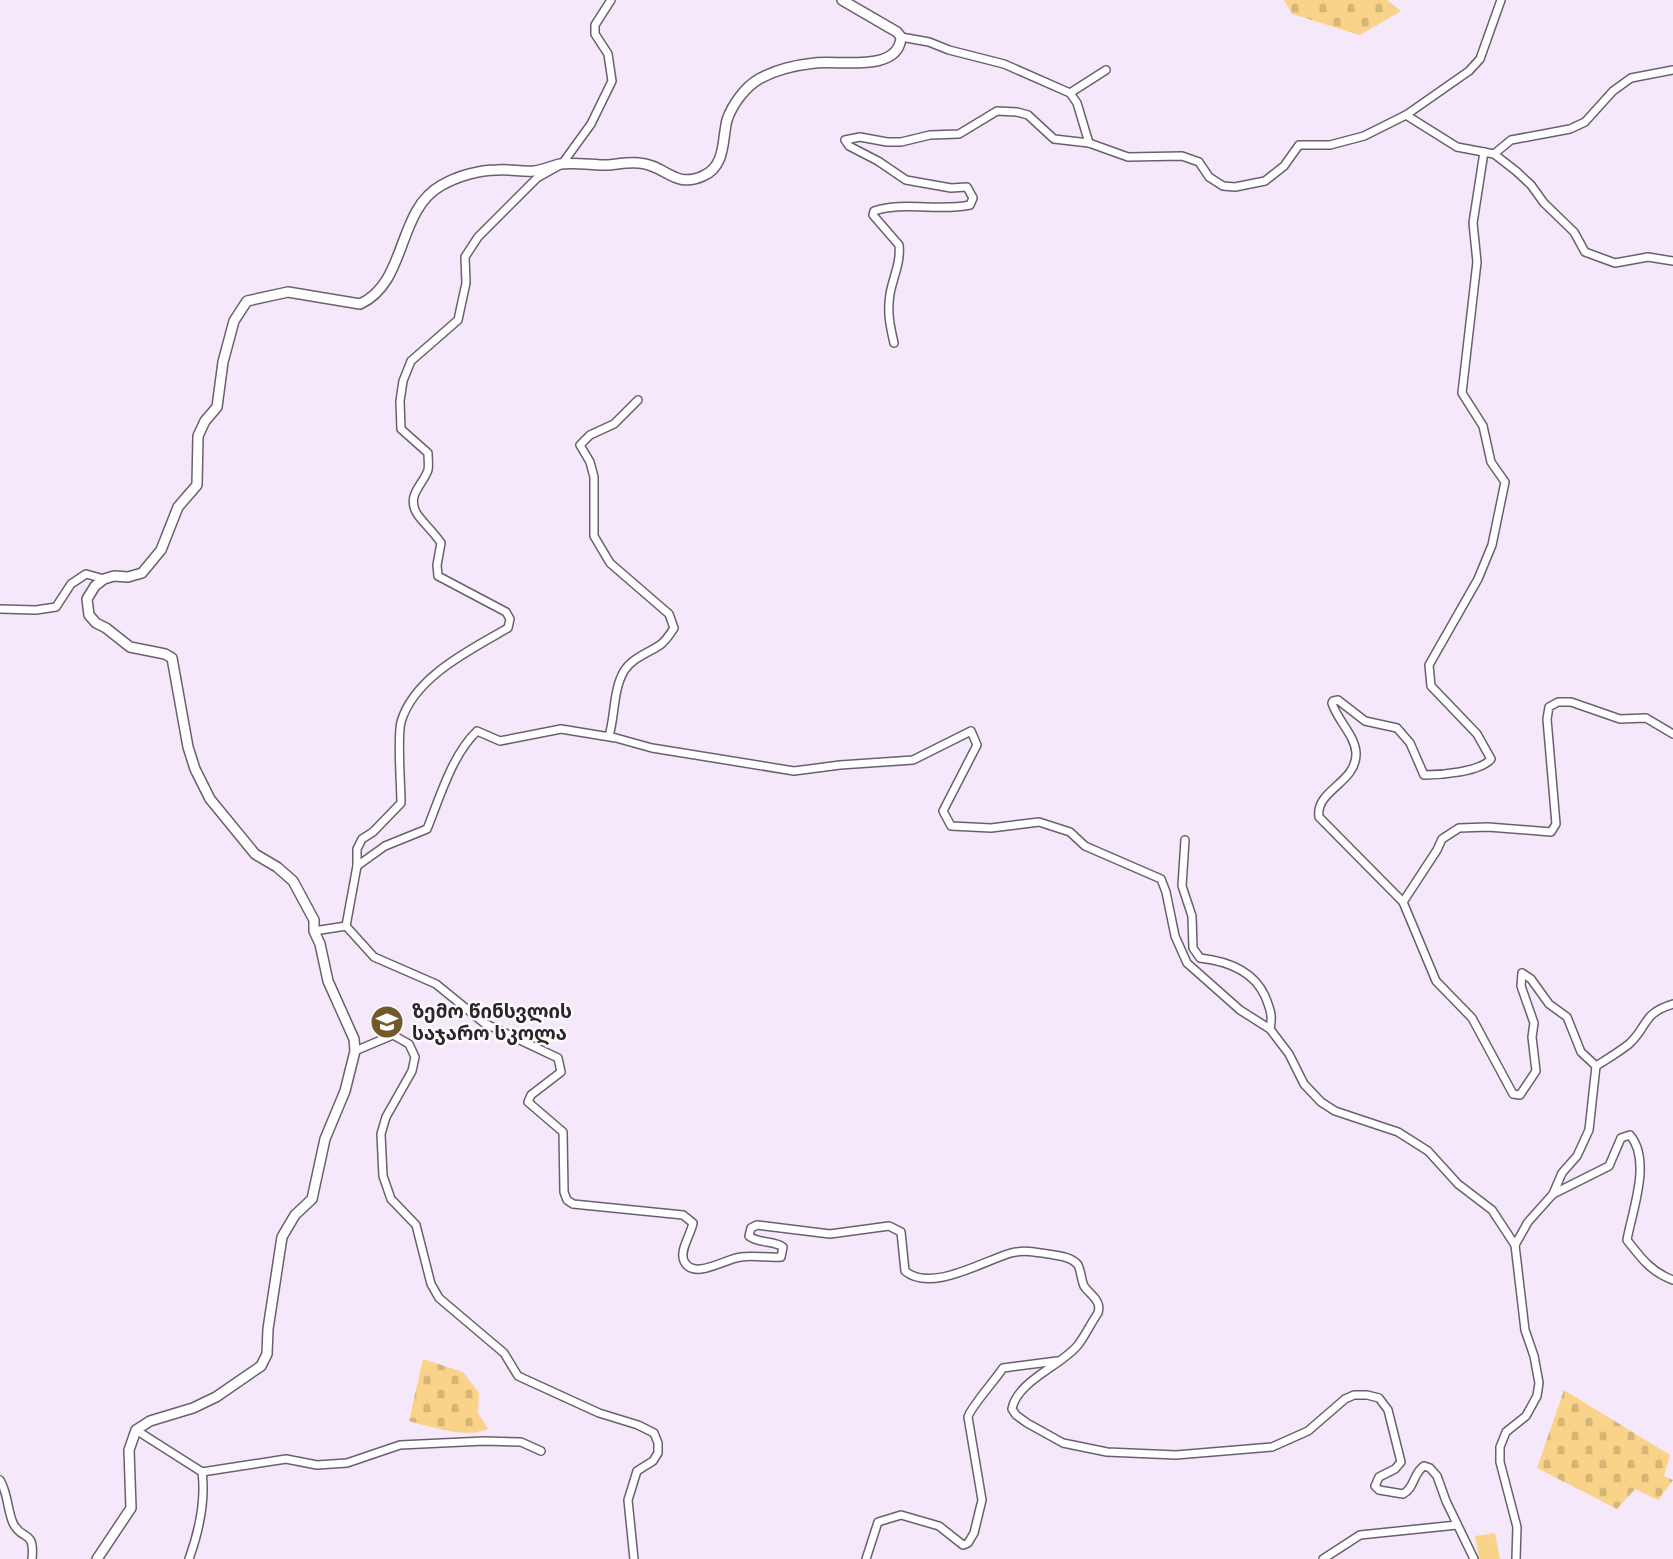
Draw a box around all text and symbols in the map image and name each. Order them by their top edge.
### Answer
place label: ზემო წინსვლის საჯარო სკოლა [412,998,572,1046]
school or university icon: ზემო წინსვლის საჯარო სკოლა [368,1003,406,1041]

